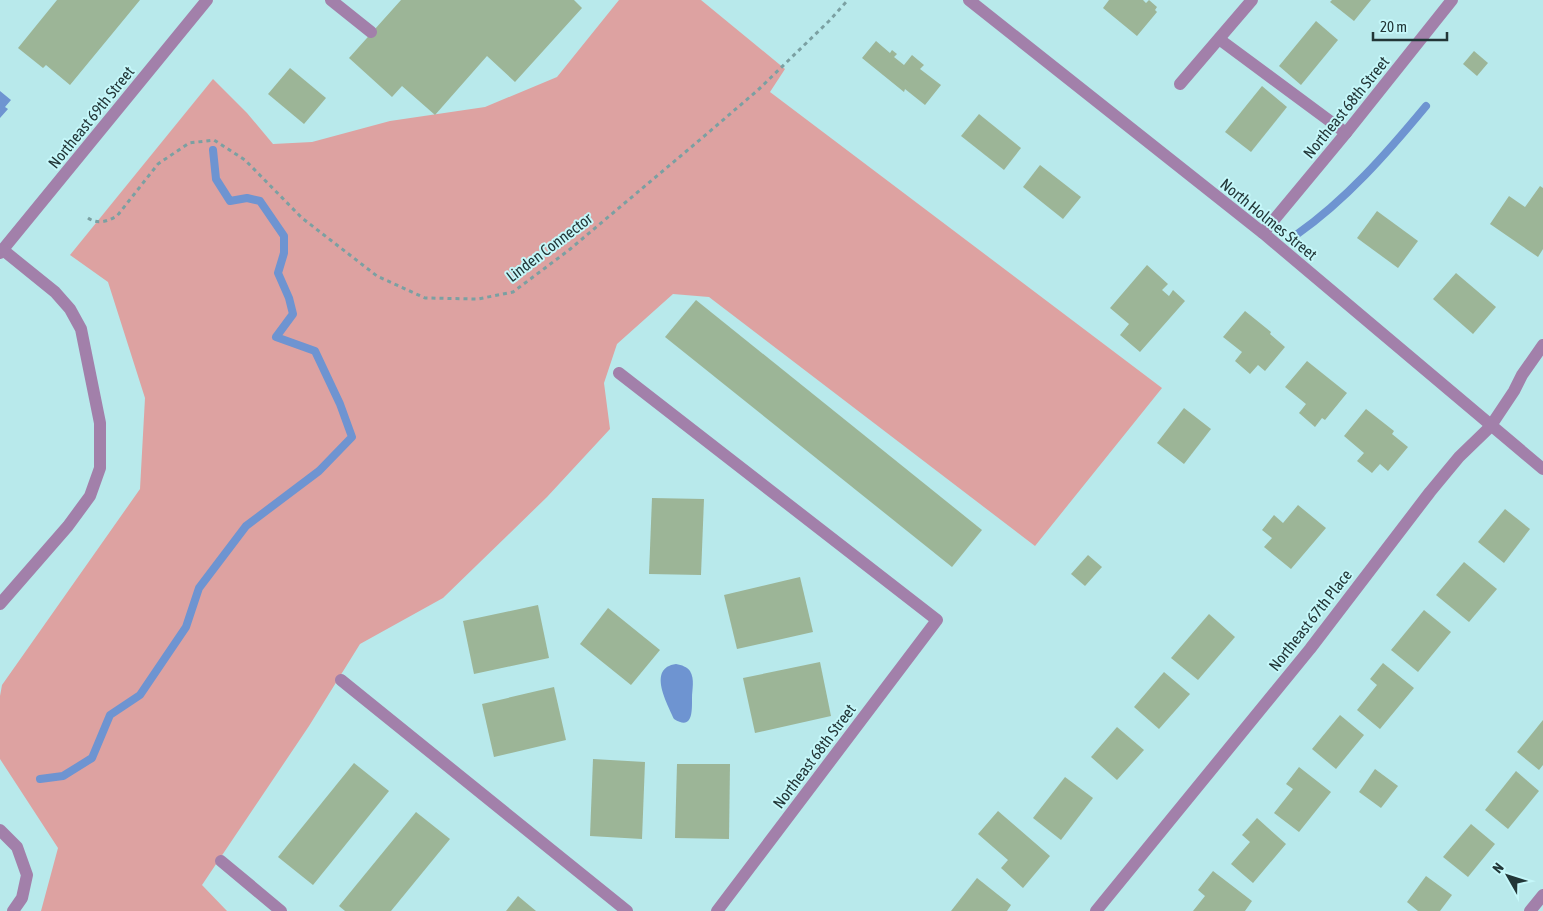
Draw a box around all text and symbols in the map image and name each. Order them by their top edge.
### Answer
scale bar [1373,10,1447,42]
text: 20 m [1380,18,1407,35]
street label: Northeast 68th Street [1299,52,1393,162]
street label: Northeast 69th Street [44,62,138,172]
street label: North Holmes Street [1217,175,1321,264]
street label: Linden Connector [503,209,596,285]
street label: Northeast 67th Place [1265,566,1355,674]
street label: Northeast 68th Street [769,700,859,812]
north arrow [1483,851,1533,901]
text: N [1489,860,1507,876]

